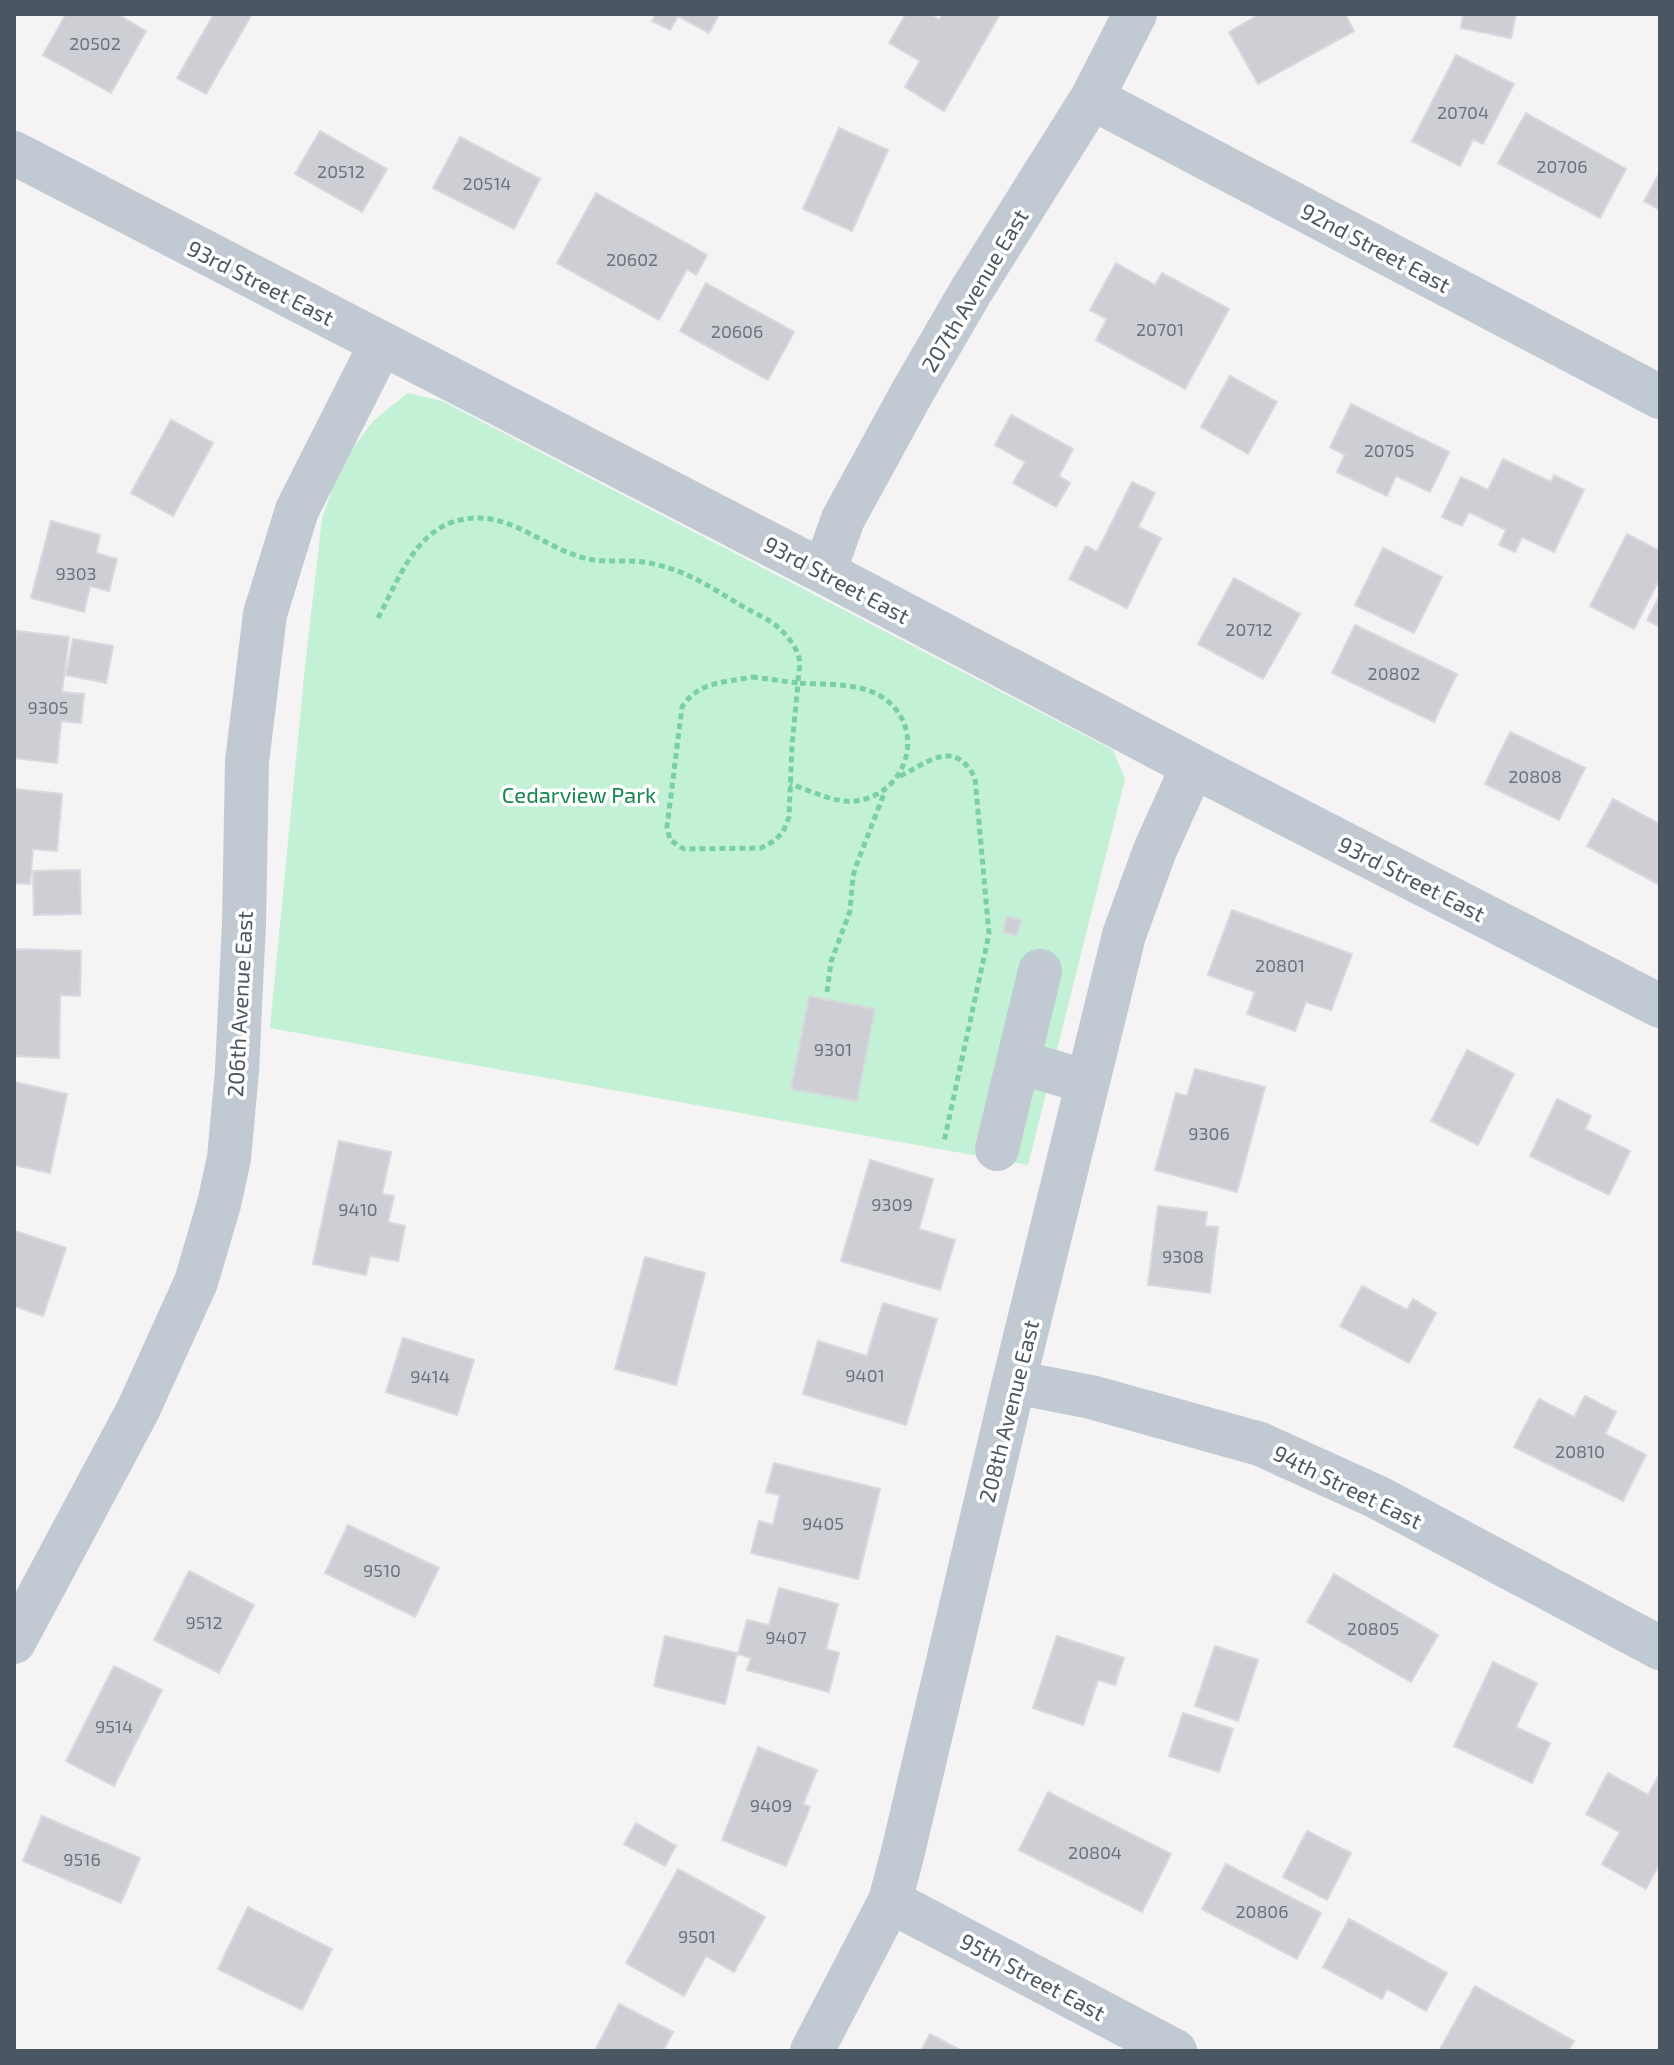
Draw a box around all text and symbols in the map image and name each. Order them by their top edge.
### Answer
house number: 20502 [69,32,121,54]
house number: 20704 [1437,101,1489,123]
house number: 20706 [1536,155,1588,177]
house number: 20512 [317,160,365,182]
house number: 20514 [463,172,511,194]
street label: 92nd Street East [1297,197,1455,297]
street label: 207th Avenue East [915,204,1033,376]
street label: 93rd Street East [183,234,339,330]
house number: 20602 [606,248,658,270]
house number: 20701 [1136,318,1184,340]
house number: 20606 [711,320,763,342]
house number: 20705 [1364,439,1414,461]
street label: 93rd Street East [760,530,914,628]
house number: 9303 [55,562,97,584]
house number: 20712 [1225,618,1273,640]
house number: 20802 [1368,662,1420,684]
house number: 9305 [28,696,68,718]
house number: 20808 [1508,765,1562,787]
park label: Cedarview Park [502,781,656,807]
street label: 93rd Street East [1334,830,1490,926]
street label: 206th Avenue East [221,910,257,1098]
house number: 20801 [1255,954,1305,976]
house number: 9301 [814,1038,852,1060]
house number: 9306 [1188,1122,1230,1144]
house number: 9309 [871,1193,913,1215]
house number: 9410 [338,1198,378,1220]
house number: 9308 [1162,1245,1204,1267]
street label: 208th Avenue East [973,1317,1043,1505]
house number: 9401 [845,1364,885,1386]
house number: 9414 [410,1365,450,1387]
street label: 94th Street East [1269,1439,1427,1533]
house number: 20810 [1555,1440,1605,1462]
house number: 9405 [802,1512,844,1534]
house number: 9510 [363,1559,401,1581]
house number: 9512 [185,1611,223,1633]
house number: 20805 [1347,1617,1399,1639]
house number: 9407 [765,1626,807,1648]
house number: 9514 [95,1715,133,1737]
house number: 9409 [750,1794,792,1816]
house number: 20804 [1068,1841,1122,1863]
house number: 9516 [63,1848,101,1870]
house number: 20806 [1235,1900,1289,1922]
house number: 9501 [678,1925,716,1947]
street label: 95th Street East [956,1927,1110,2025]

